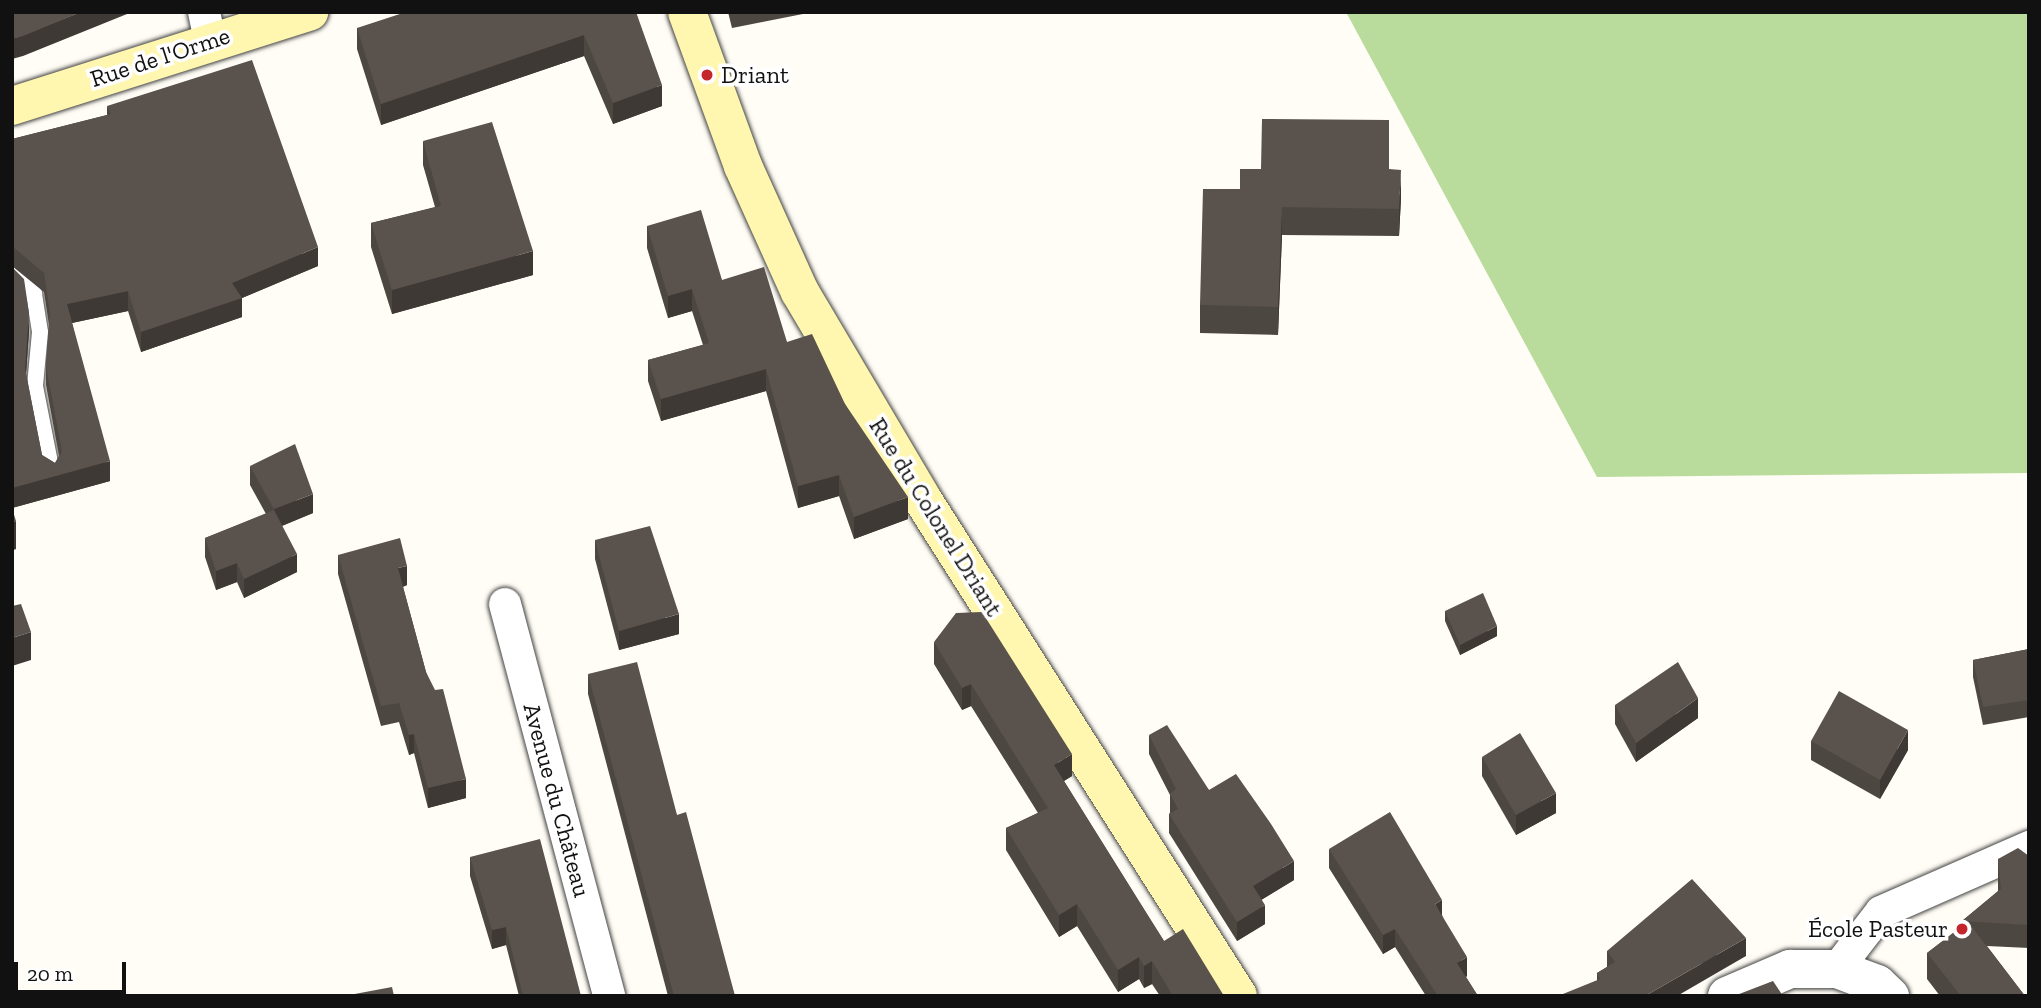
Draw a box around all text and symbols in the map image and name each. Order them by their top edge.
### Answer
street label: Rue de l'Orme [86,21,234,93]
place label: Driant [721,61,789,89]
marker: Driant [699,67,715,83]
street label: Rue du Colonel Driant [863,413,1009,621]
street label: Avenue du Château [517,700,597,900]
place label: École Pasteur [1808,915,1948,943]
marker: École Pasteur [1954,921,1970,937]
scale bar [18,948,130,992]
text: 20 m [27,961,73,986]

